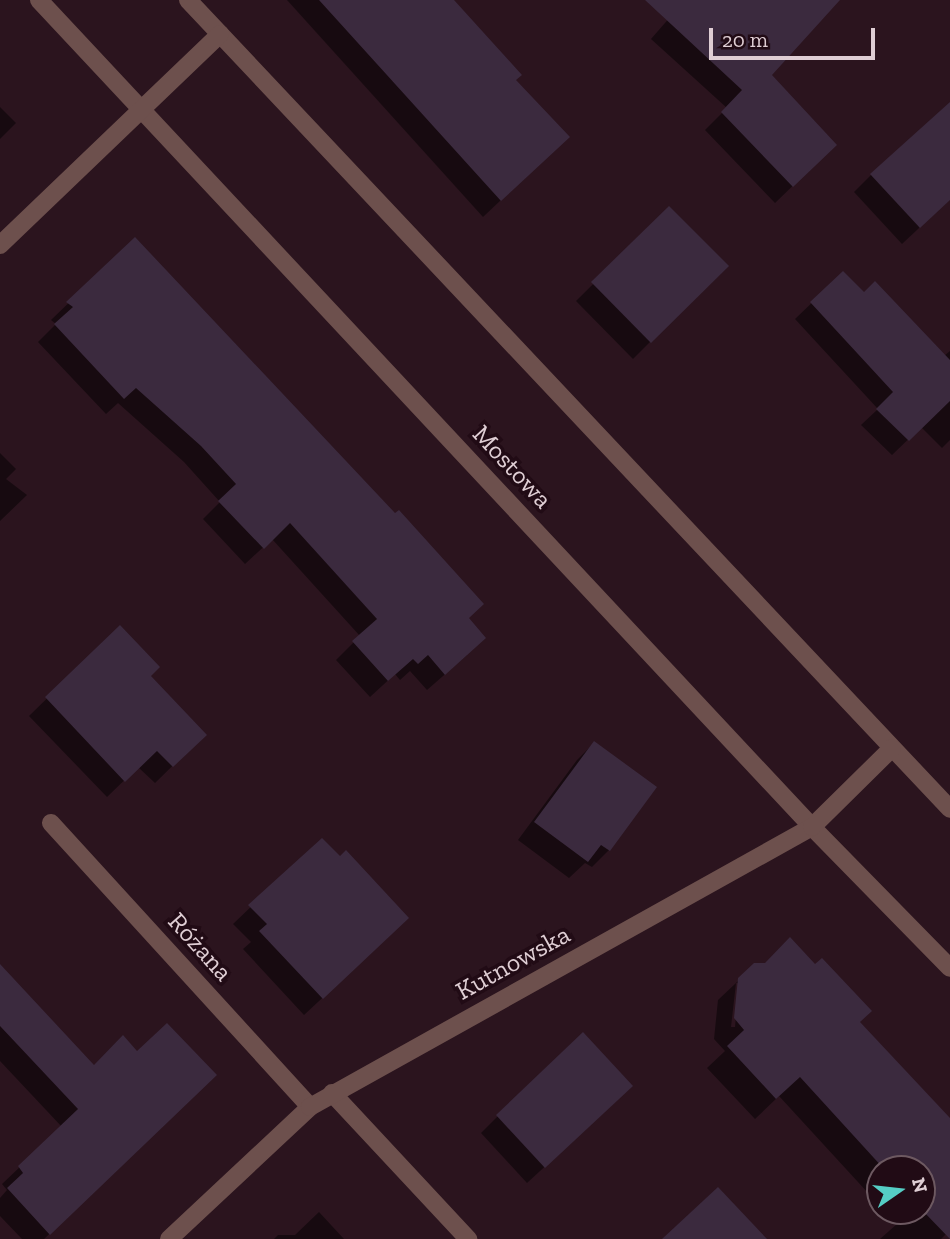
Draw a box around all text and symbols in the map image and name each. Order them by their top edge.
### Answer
scale bar [712,14,878,58]
text: 20 m [722,27,768,52]
street label: Mostowa [466,419,558,515]
street label: Różana [161,906,239,988]
street label: Kutnowska [450,919,576,1007]
north arrow [866,1155,936,1225]
text: N [907,1175,933,1195]

